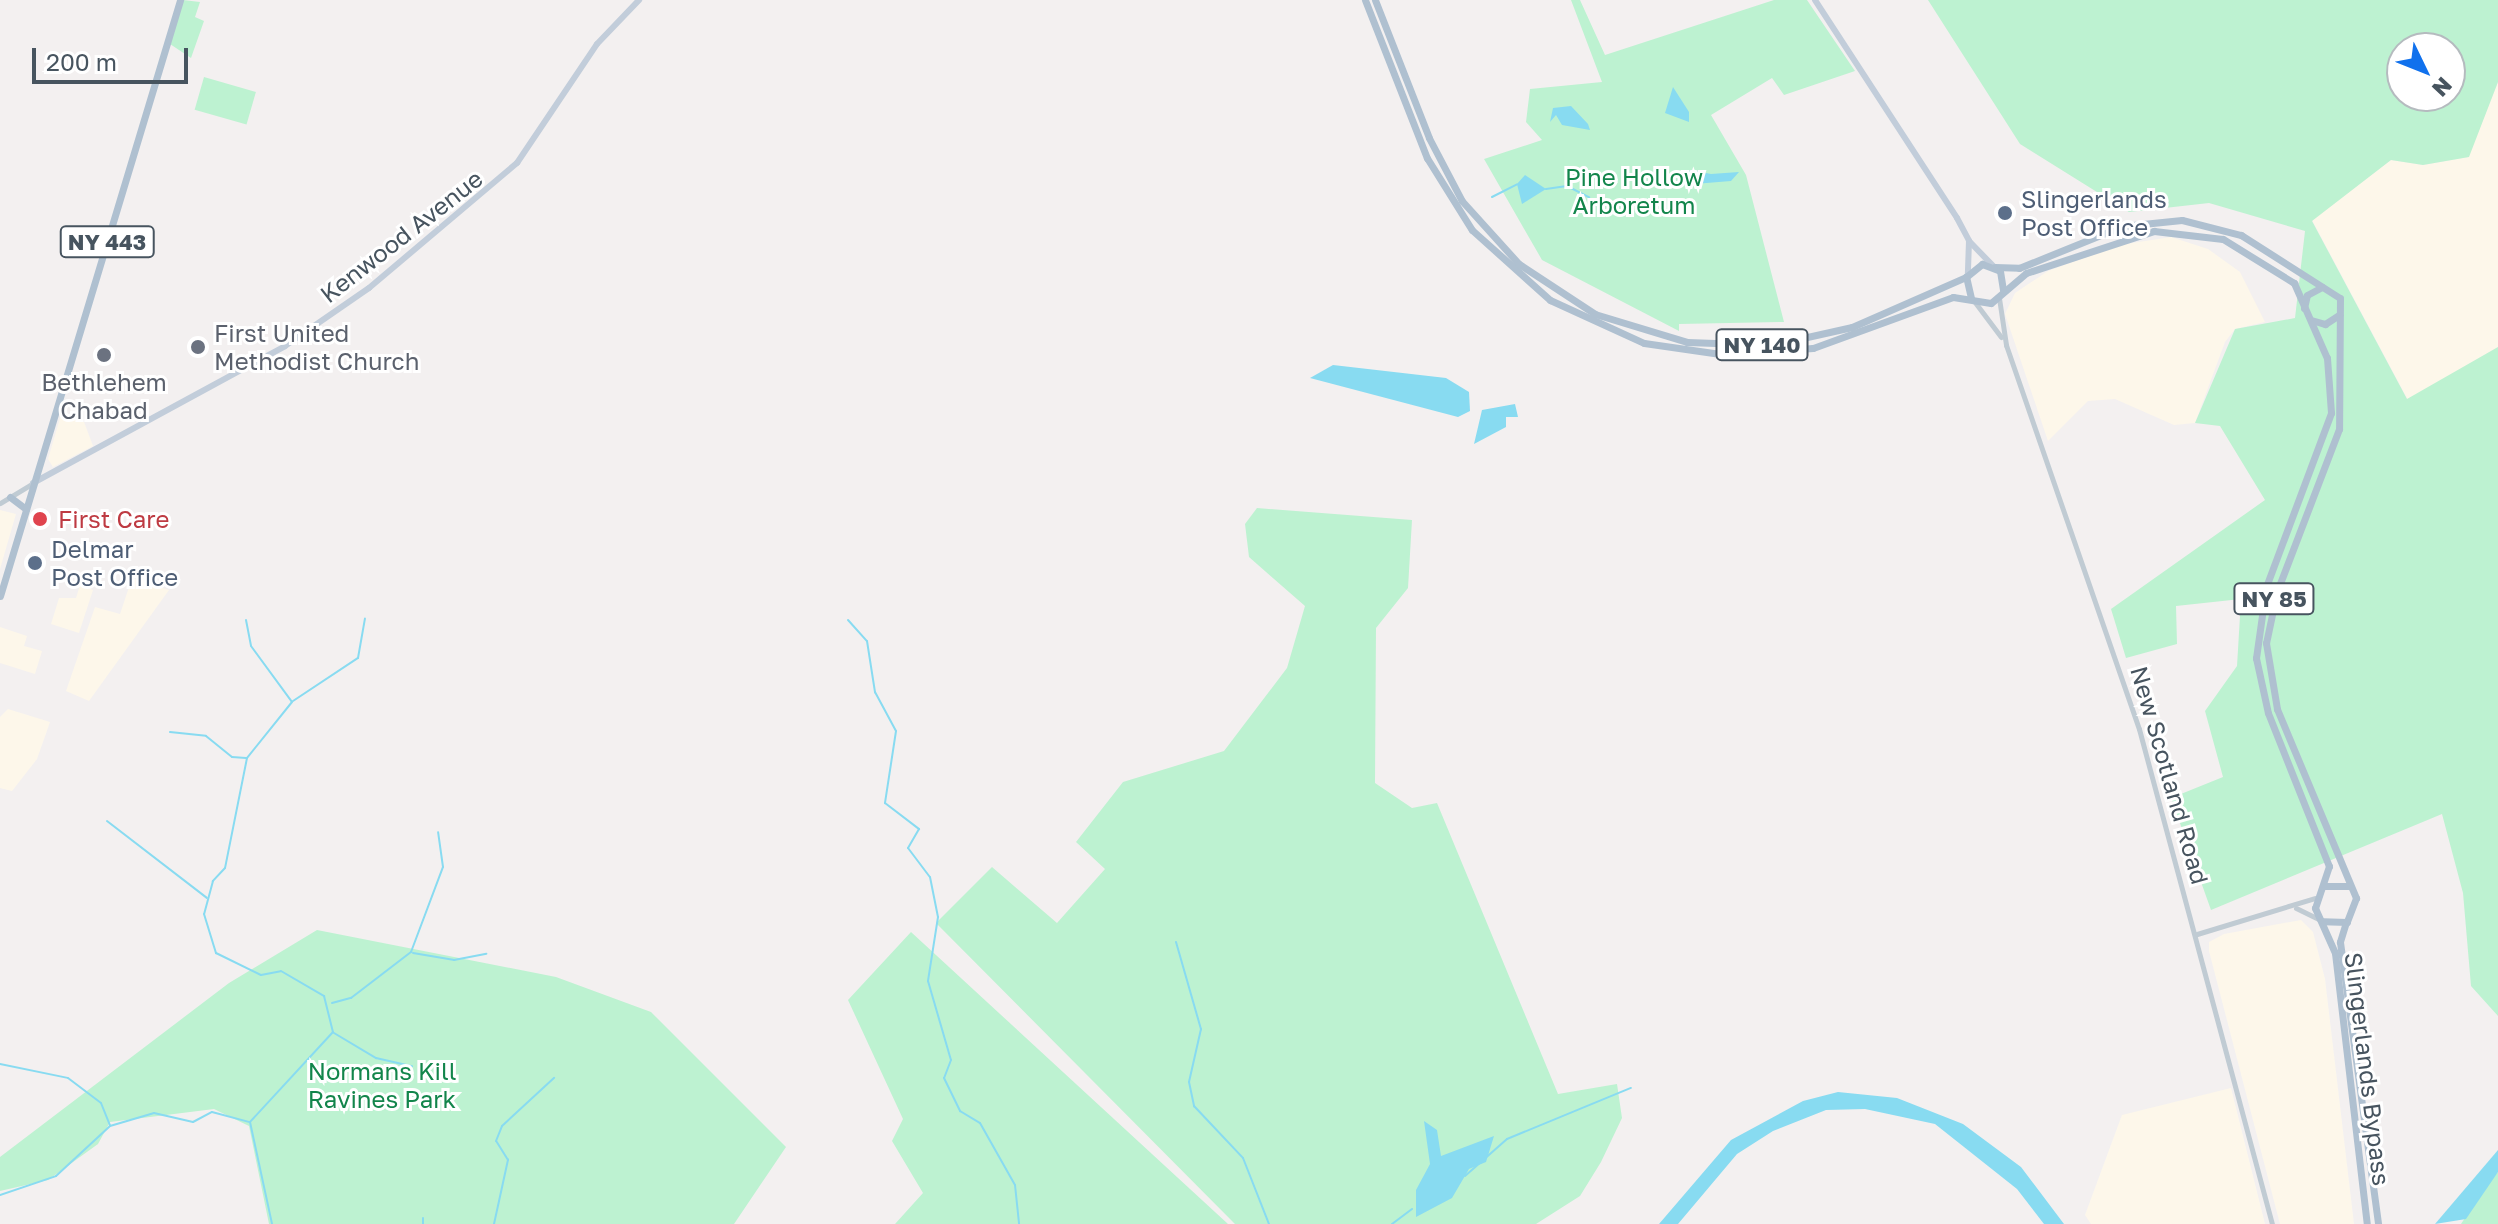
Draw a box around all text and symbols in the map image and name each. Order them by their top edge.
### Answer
scale bar [36,32,192,82]
north arrow [2386,32,2466,112]
text: 200 m [46,47,117,76]
text: N [2427,72,2458,103]
park label: Pine Hollow Arboretum [1565,163,1703,219]
street label: Kenwood Avenue [314,164,488,308]
place label: Slingerlands Post Office [2021,185,2167,241]
marker: Slingerlands Post Office [1996,204,2014,222]
road number: NY 443 [59,224,155,260]
place label: First United Methodist Church [214,319,419,375]
road number: NY 140 [1714,327,1810,363]
marker: First United Methodist Church [189,338,207,356]
marker: Bethlehem Chabad [95,346,113,364]
place label: Bethlehem Chabad [41,368,167,424]
place label: First Care [58,505,169,533]
marker: First Care [29,508,51,530]
place label: Delmar Post Office [51,535,178,591]
marker: Delmar Post Office [26,554,44,572]
road number: NY 85 [2232,581,2316,617]
street label: New Scotland Road [2125,663,2215,887]
street label: Slingerlands Bypass [2339,951,2397,1187]
park label: Normans Kill Ravines Park [308,1057,456,1113]

